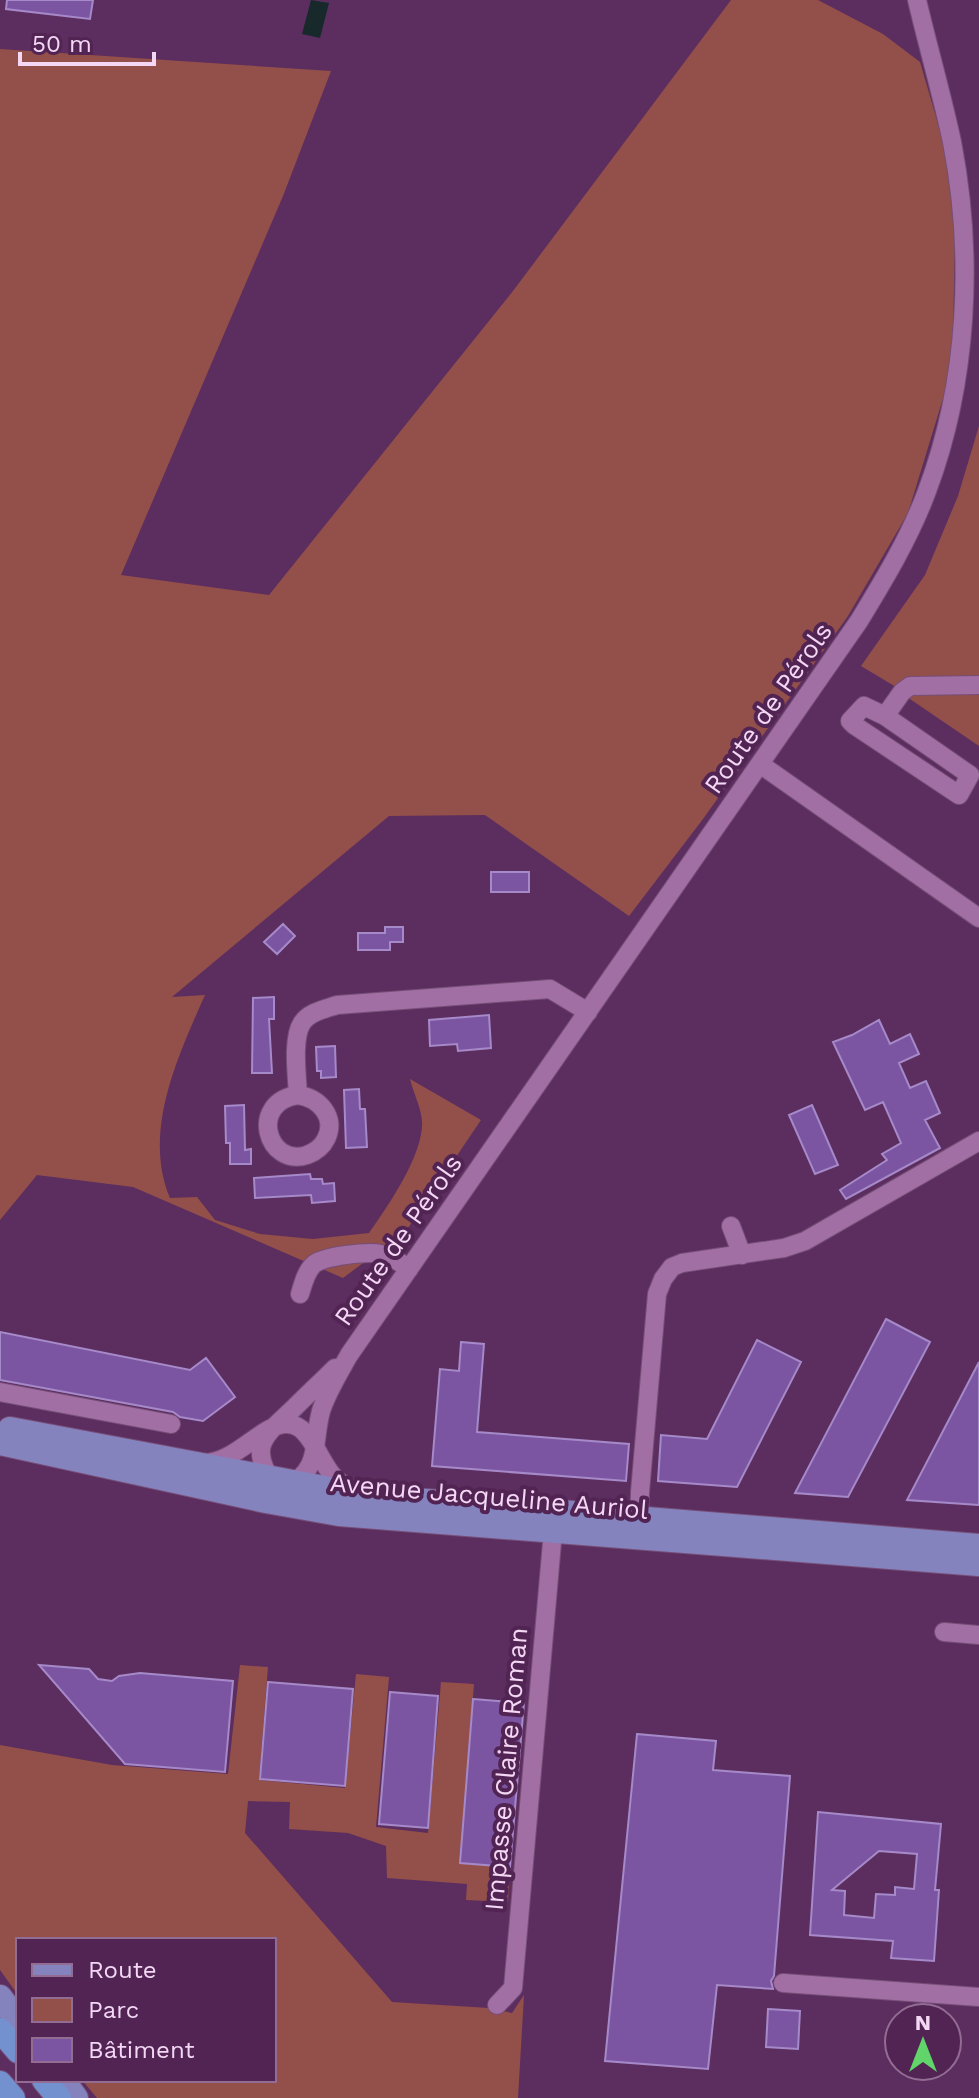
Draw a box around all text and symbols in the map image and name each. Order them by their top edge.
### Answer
scale bar [20,16,154,66]
text: 50 m [32,30,92,58]
street label: Route de Pérols [698,617,838,799]
street label: Route de Pérols [328,1149,468,1331]
street label: Avenue Jacqueline Auriol [329,1467,649,1525]
street label: Impasse Claire Roman [479,1626,533,1912]
legend [16,1938,276,2082]
text: Route [88,1956,157,1984]
text: Parc [88,1996,139,2024]
north arrow [883,2002,963,2082]
text: N [915,2010,931,2035]
text: Bâtiment [88,2036,195,2064]

